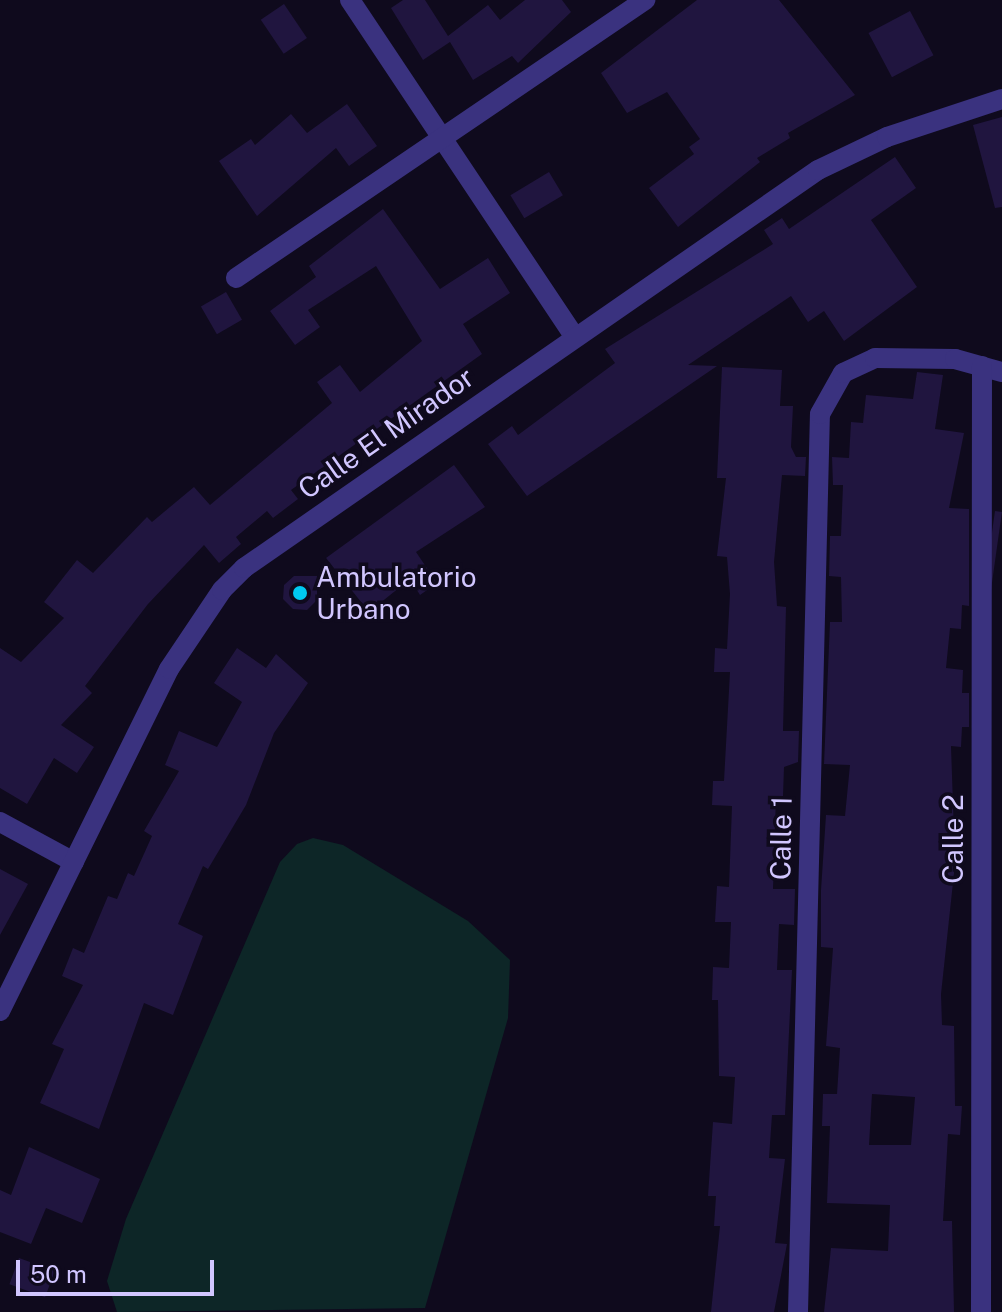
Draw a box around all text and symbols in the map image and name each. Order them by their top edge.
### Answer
street label: Calle El Mirador [292,360,480,506]
place label: Ambulatorio Urbano [316,560,476,626]
marker: Ambulatorio Urbano [291,584,309,602]
street label: Calle 2 [936,794,970,884]
street label: Calle 1 [763,795,799,881]
scale bar [20,1244,218,1294]
text: 50 m [30,1260,87,1288]

